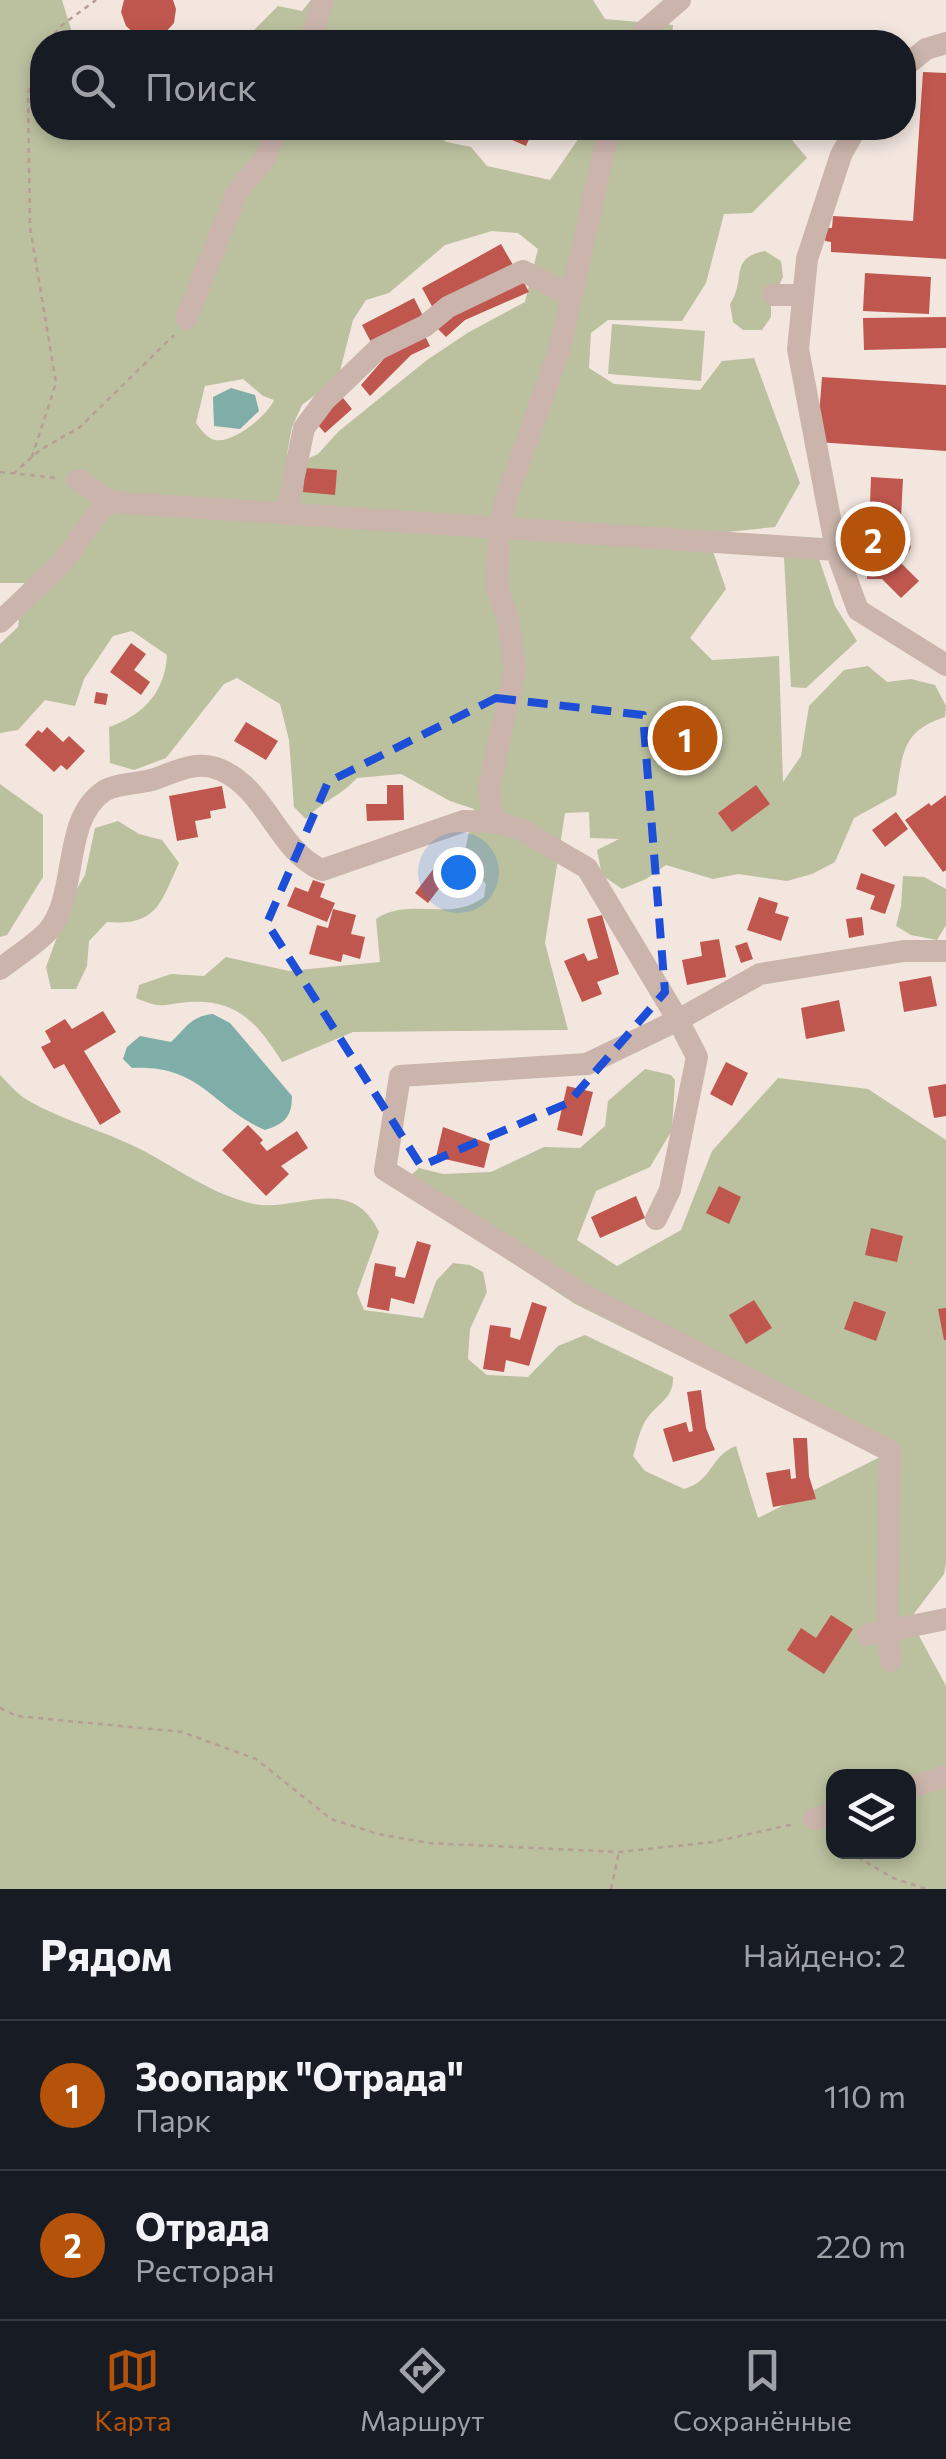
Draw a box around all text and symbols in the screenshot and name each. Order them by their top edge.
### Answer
search box [30,30,916,140]
icon: search [65,58,120,113]
text: Поиск [145,62,257,109]
pin: 2 [840,502,906,576]
pin: 1 [652,700,718,776]
your location [433,847,484,898]
map controls [826,1769,916,1859]
button: layers [826,1769,916,1859]
text: Рядом [40,1928,172,1980]
text: Найдено: 2 [743,1934,906,1974]
text: Зоопарк "Отрада" [135,2052,464,2099]
text: 1 [65,2075,80,2115]
text: 110 m [824,2075,906,2115]
text: Парк [135,2099,211,2139]
text: Отрада [135,2202,270,2249]
text: 2 [63,2225,82,2265]
text: 220 m [816,2225,906,2265]
text: Ресторан [135,2249,275,2289]
tab: Карта [94,2343,171,2437]
tab: Маршрут [360,2343,484,2437]
tab: Сохранённые [673,2343,852,2437]

